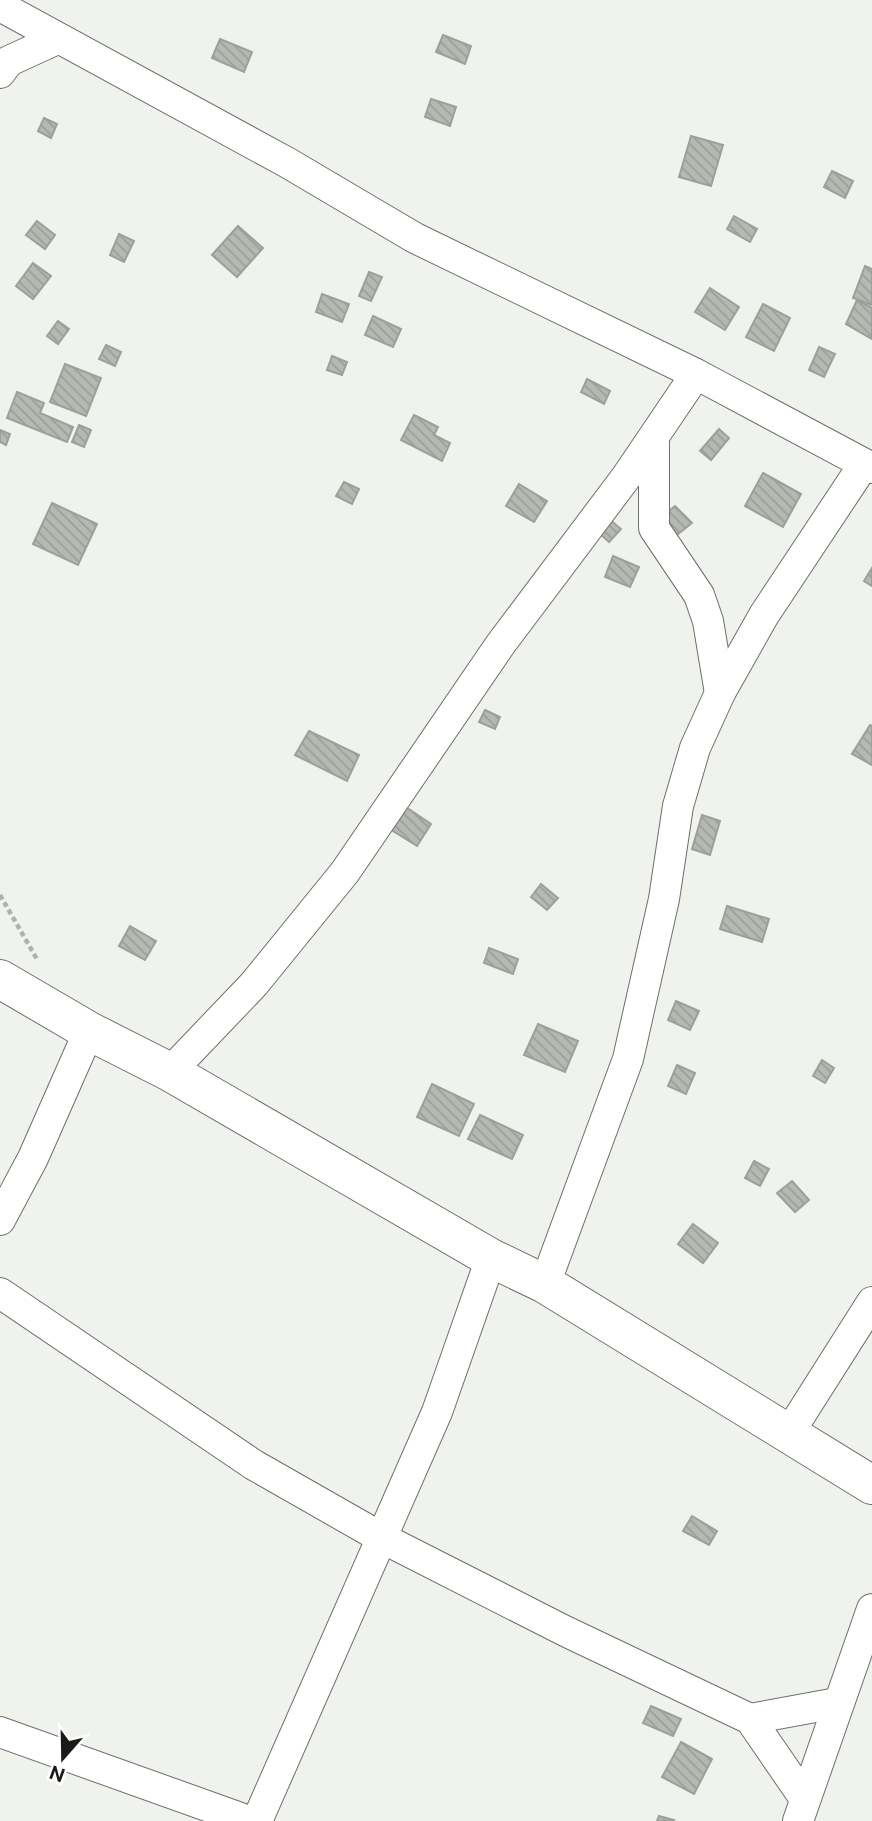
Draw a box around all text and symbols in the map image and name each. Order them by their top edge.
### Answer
north arrow [28,1723,98,1793]
text: N [46,1761,68,1787]

